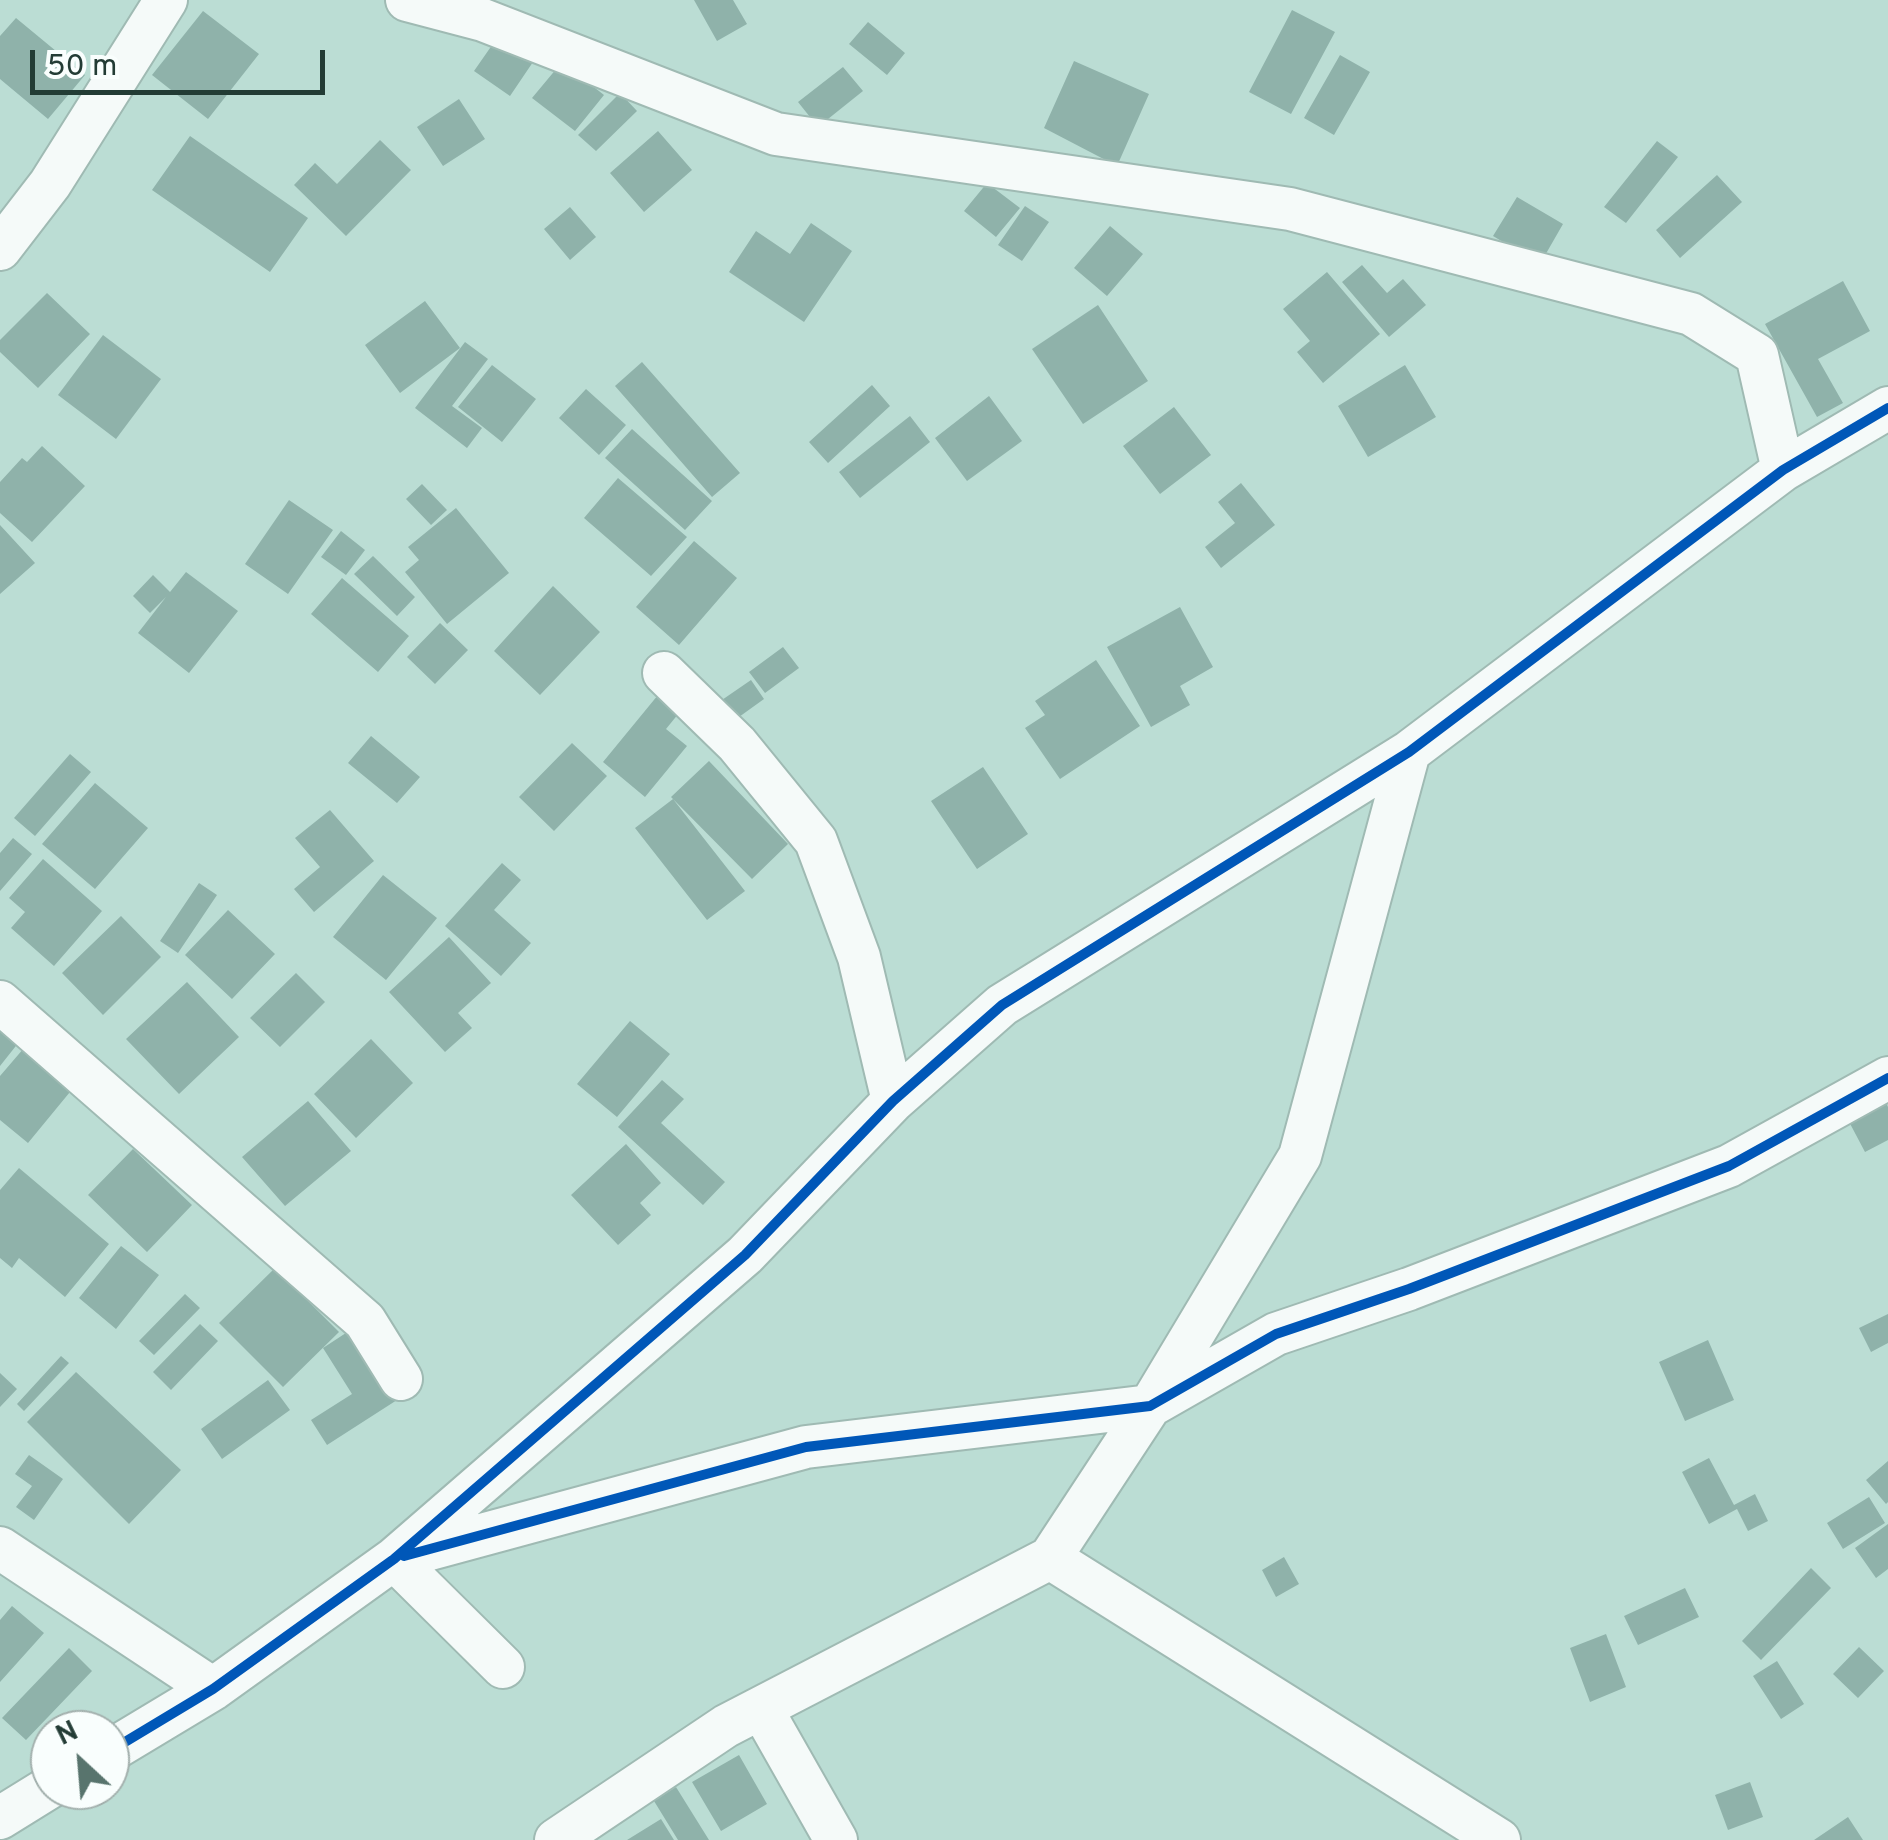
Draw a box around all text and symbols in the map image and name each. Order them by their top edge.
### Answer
scale bar [35,30,330,92]
text: 50 m [47,49,117,86]
north arrow [30,1710,130,1810]
text: N [51,1714,85,1755]

